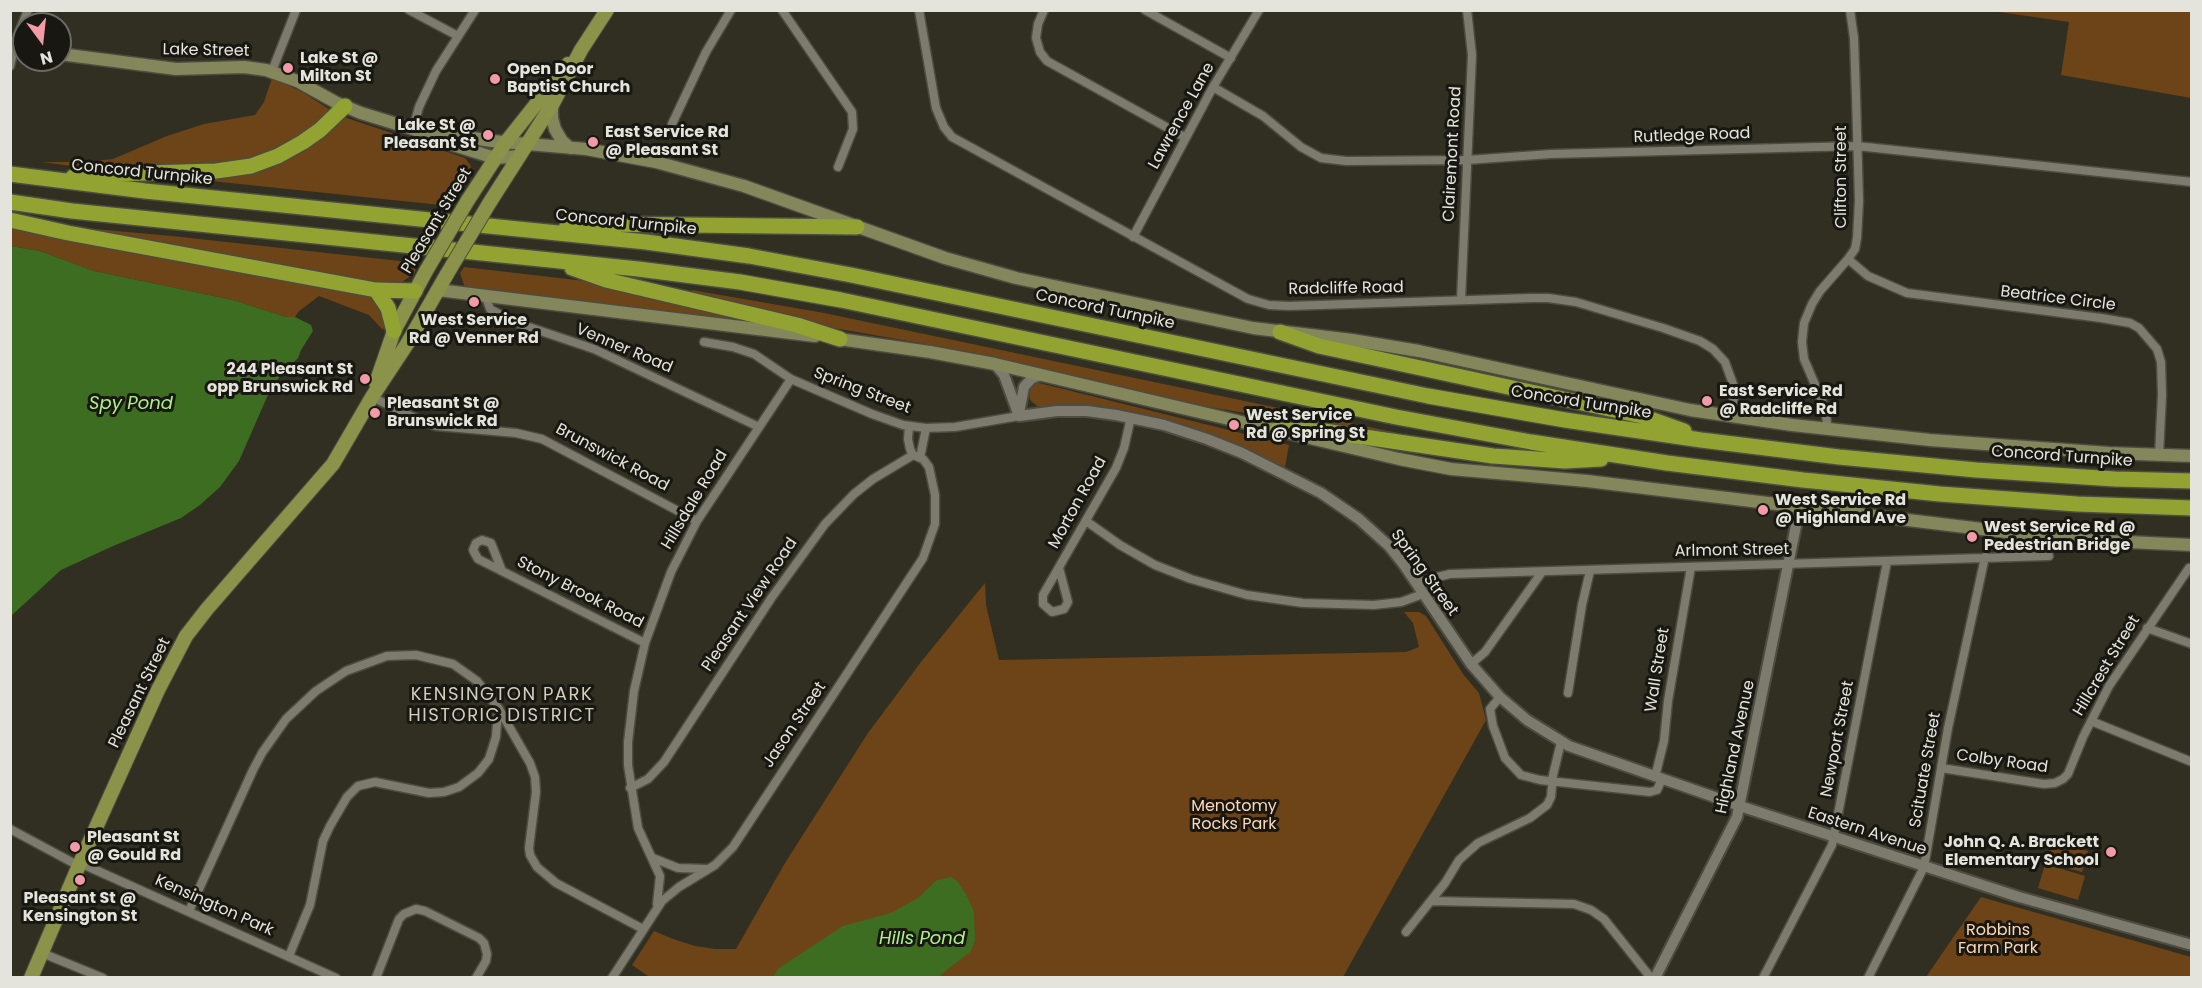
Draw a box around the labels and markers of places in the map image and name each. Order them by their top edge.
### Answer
place label: Lake St @ Milton St [300,49,379,87]
place label: Open Door Baptist Church [507,60,630,98]
marker: Lake St @ Milton St [281,61,295,75]
marker: Open Door Baptist Church [488,72,502,86]
place label: Lake St @ Pleasant St [384,116,476,154]
place label: East Service Rd @ Pleasant St [605,123,729,161]
marker: Lake St @ Pleasant St [481,128,495,142]
marker: East Service Rd @ Pleasant St [586,135,600,149]
marker: West Service Rd @ Venner Rd [467,295,481,309]
place label: West Service Rd @ Venner Rd [409,311,539,349]
place label: 244 Pleasant St opp Brunswick Rd [207,360,353,398]
marker: 244 Pleasant St opp Brunswick Rd [358,372,372,386]
place label: East Service Rd @ Radcliffe Rd [1719,382,1843,420]
place label: Pleasant St @ Brunswick Rd [387,394,500,432]
marker: East Service Rd @ Radcliffe Rd [1700,394,1714,408]
marker: Pleasant St @ Brunswick Rd [368,406,382,420]
place label: West Service Rd @ Spring St [1246,406,1365,444]
marker: West Service Rd @ Spring St [1227,418,1241,432]
place label: West Service Rd @ Highland Ave [1775,491,1906,529]
marker: West Service Rd @ Highland Ave [1756,503,1770,517]
place label: West Service Rd @ Pedestrian Bridge [1984,518,2136,556]
marker: West Service Rd @ Pedestrian Bridge [1965,530,1979,544]
place label: Pleasant St @ Gould Rd [87,828,181,866]
place label: John Q. A. Brackett Elementary School [1944,833,2099,871]
marker: Pleasant St @ Gould Rd [68,840,82,854]
marker: John Q. A. Brackett Elementary School [2104,845,2118,859]
marker: Pleasant St @ Kensington St [73,873,87,887]
place label: Pleasant St @ Kensington St [23,889,137,927]

